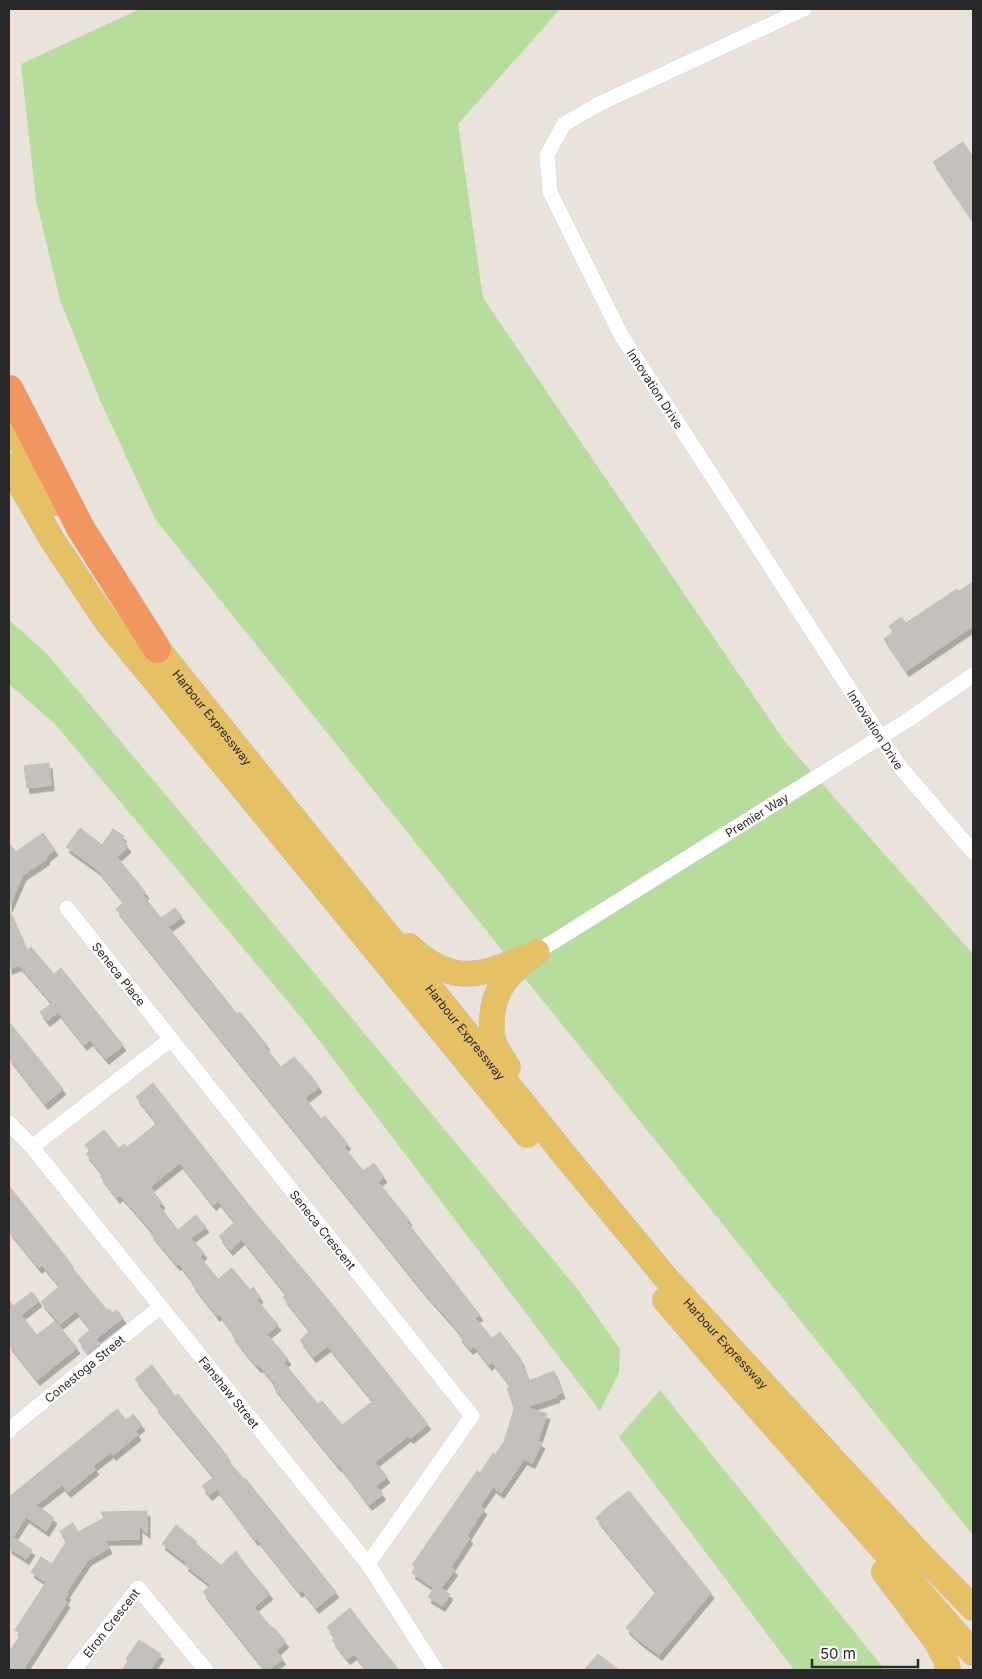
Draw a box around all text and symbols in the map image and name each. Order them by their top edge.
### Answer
street label: Innovation Drive [624,346,687,431]
street label: Harbour Expressway [170,666,256,768]
street label: Innovation Drive [844,687,907,772]
street label: Premier Way [722,789,791,840]
street label: Seneca Place [89,939,149,1009]
street label: Harbour Expressway [423,981,509,1083]
street label: Seneca Crescent [287,1187,359,1272]
street label: Harbour Expressway [681,1295,772,1392]
street label: Conestoga Street [41,1331,127,1405]
street label: Fanshaw Street [196,1353,263,1431]
street label: Elron Crescent [79,1585,143,1660]
scale bar [812,1636,918,1668]
text: 50 m [820,1644,856,1663]

